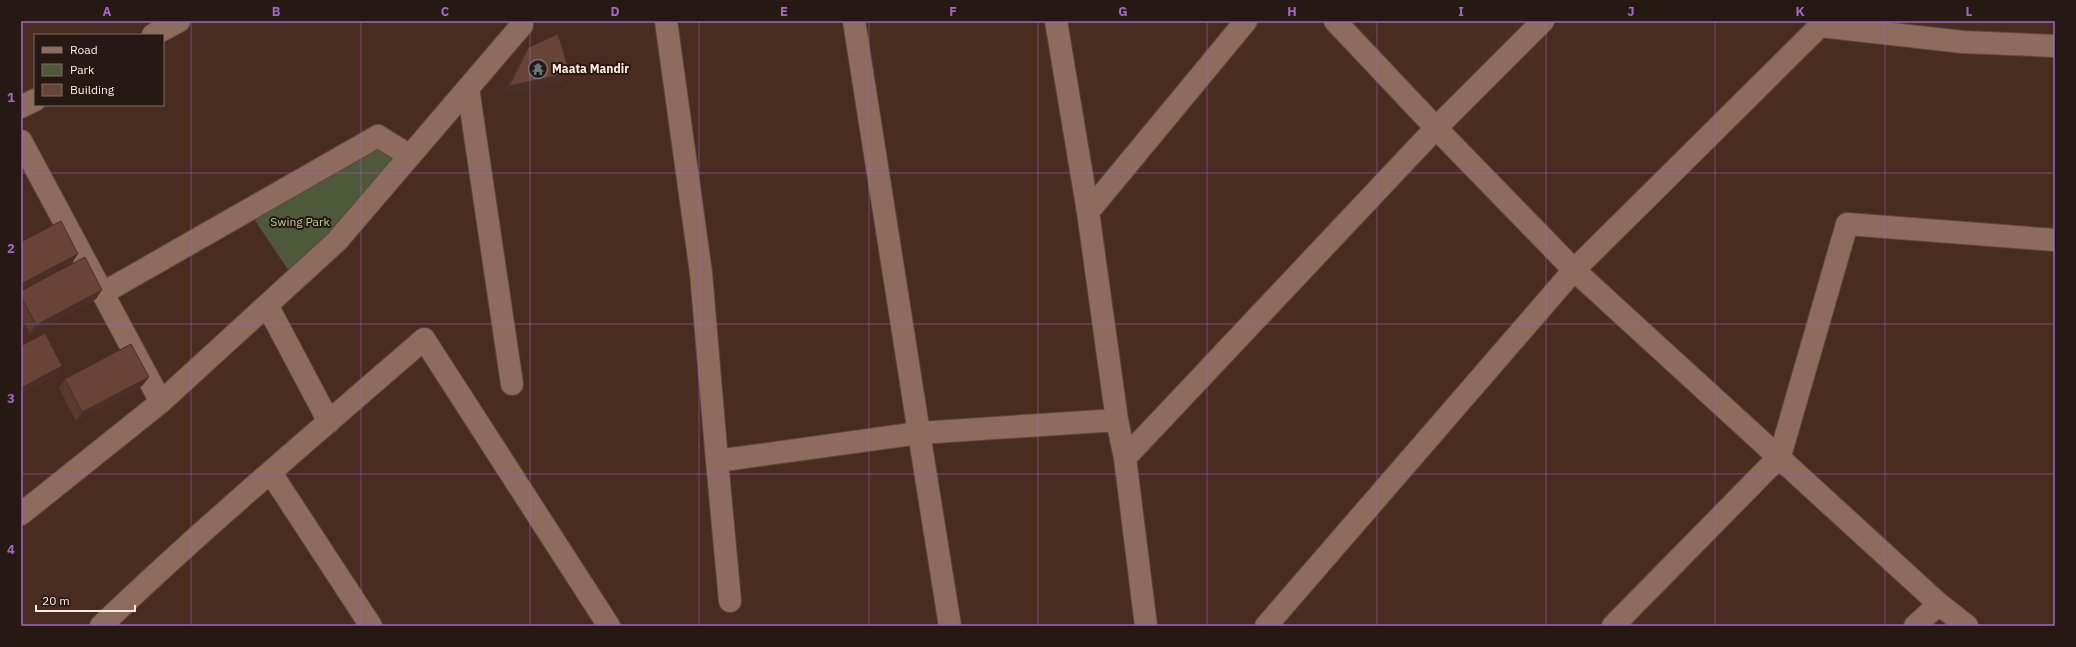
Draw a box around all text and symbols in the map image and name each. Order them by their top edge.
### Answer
text: A [103,3,112,20]
text: B [272,3,281,20]
text: C [441,3,450,20]
text: D [610,3,620,20]
text: E [780,3,788,20]
text: F [949,3,957,20]
text: G [1118,3,1128,20]
text: H [1287,3,1297,20]
text: I [1458,3,1464,20]
text: J [1627,3,1635,20]
text: K [1795,3,1805,20]
text: L [1966,3,1973,20]
legend [34,34,164,106]
text: Road [70,42,98,57]
temple icon: Maata Mandir [527,58,549,80]
place label: Maata Mandir [552,61,629,76]
text: Park [70,62,95,77]
text: Building [70,82,115,97]
text: 1 [7,89,15,106]
park label: Swing Park [270,214,330,229]
text: 2 [7,240,15,257]
text: 3 [7,390,15,407]
text: 4 [7,541,15,558]
scale bar [36,587,135,613]
text: 20 m [42,593,70,608]

